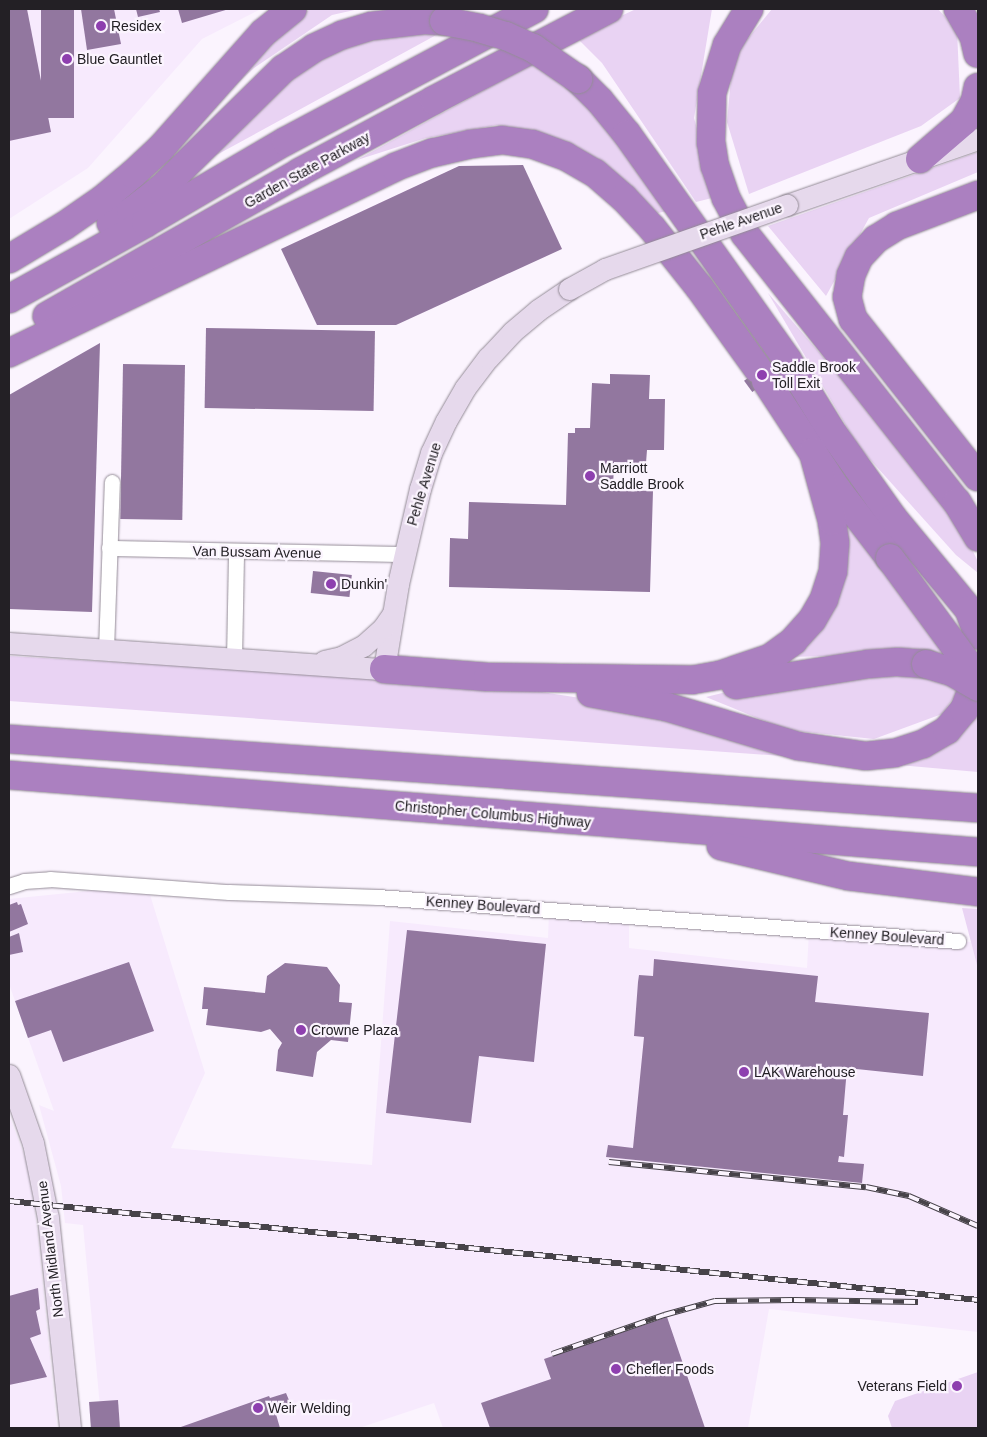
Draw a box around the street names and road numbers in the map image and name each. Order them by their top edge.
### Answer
street label: Garden State Parkway [241,129,373,211]
street label: Pehle Avenue [697,199,785,243]
street label: Pehle Avenue [403,440,445,528]
street label: Van Bussam Avenue [192,542,322,562]
street label: Christopher Columbus Highway [394,797,592,831]
street label: Kenney Boulevard [425,893,541,917]
street label: Kenney Boulevard [829,924,945,948]
street label: North Midland Avenue [33,1179,67,1319]

